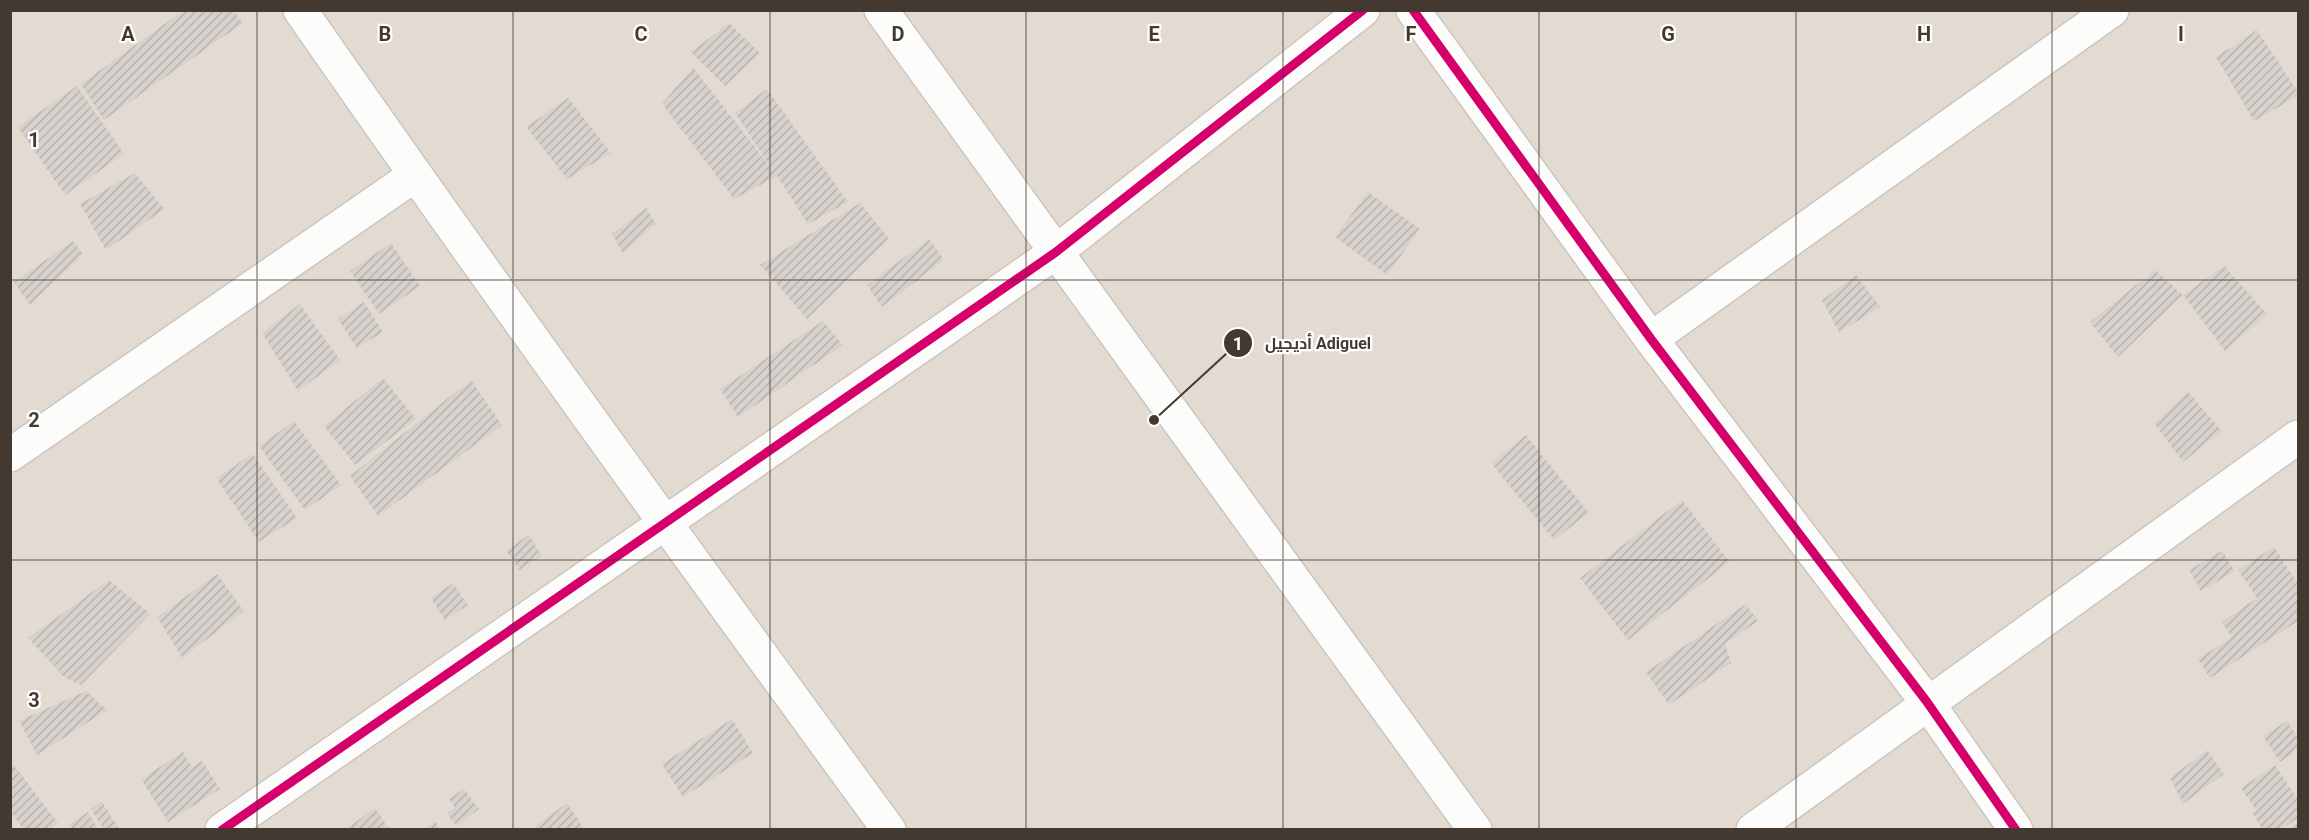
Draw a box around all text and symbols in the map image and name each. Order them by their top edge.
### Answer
text: A [121,22,135,46]
text: B [379,22,391,46]
text: C [634,22,648,46]
text: D [892,22,905,46]
text: E [1148,22,1160,46]
text: F [1406,22,1417,46]
text: G [1661,22,1675,46]
text: H [1917,22,1931,46]
text: I [2178,22,2184,46]
text: 1 [28,128,40,152]
callout: أديجيل Adiguel [1223,326,1383,360]
text: 1 [1233,333,1243,354]
text: أديجيل Adiguel [1265,333,1371,353]
text: 2 [28,408,40,432]
text: 3 [28,688,40,712]

